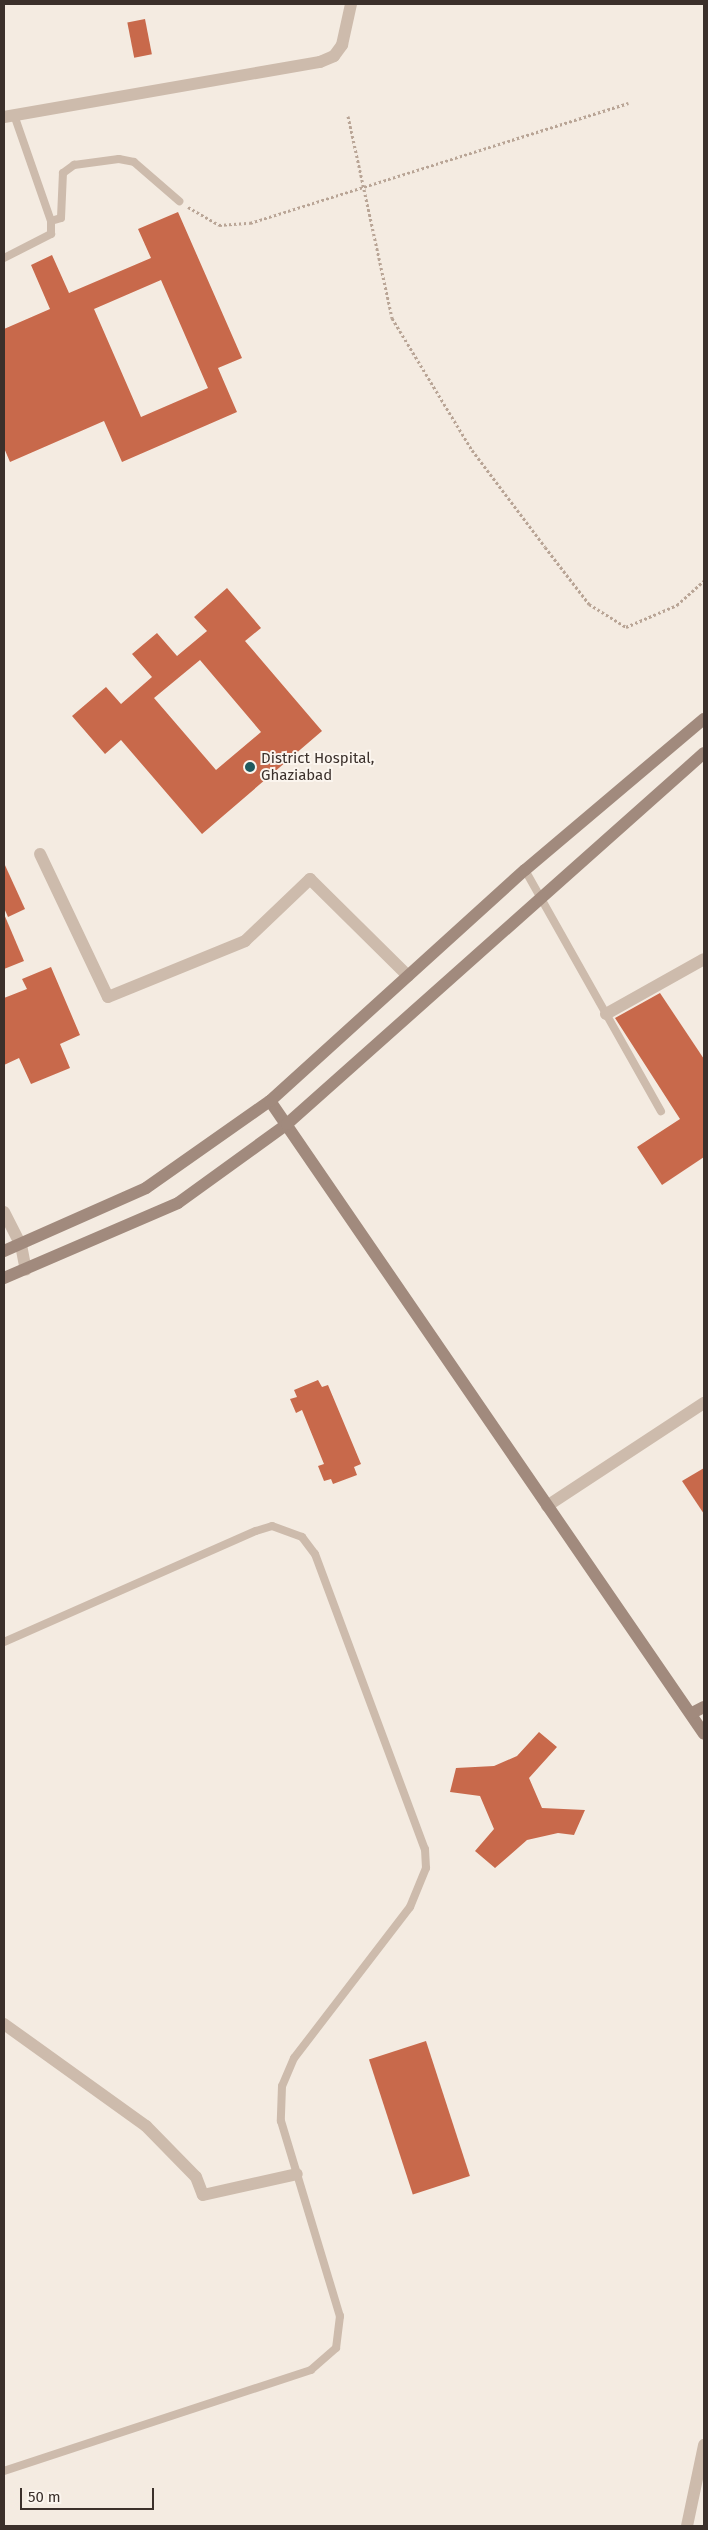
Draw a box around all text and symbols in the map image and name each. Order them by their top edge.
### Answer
place label: District Hospital, Ghaziabad [261,749,374,784]
marker: District Hospital, Ghaziabad [243,760,257,774]
scale bar [22,2478,156,2510]
text: 50 m [28,2488,61,2506]

